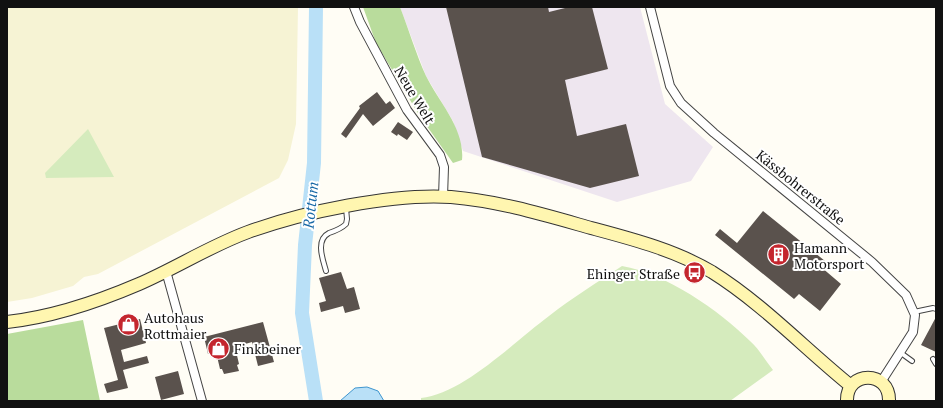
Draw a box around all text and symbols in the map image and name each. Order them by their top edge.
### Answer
street label: Neue Welt [390,63,440,128]
street label: Kässbohrerstraße [753,145,849,229]
water label: Rottum [297,181,322,230]
place label: Hamann Motorsport [794,238,865,273]
building icon: Hamann Motorsport [766,242,792,268]
bus stop icon: Ehinger Straße [682,260,708,286]
place label: Ehinger Straße [587,264,680,283]
place label: Autohaus Rottmaier [144,308,207,343]
shop icon: Autohaus Rottmaier [115,312,141,338]
shop icon: Finkbeiner [205,335,231,361]
place label: Finkbeiner [234,339,302,358]

